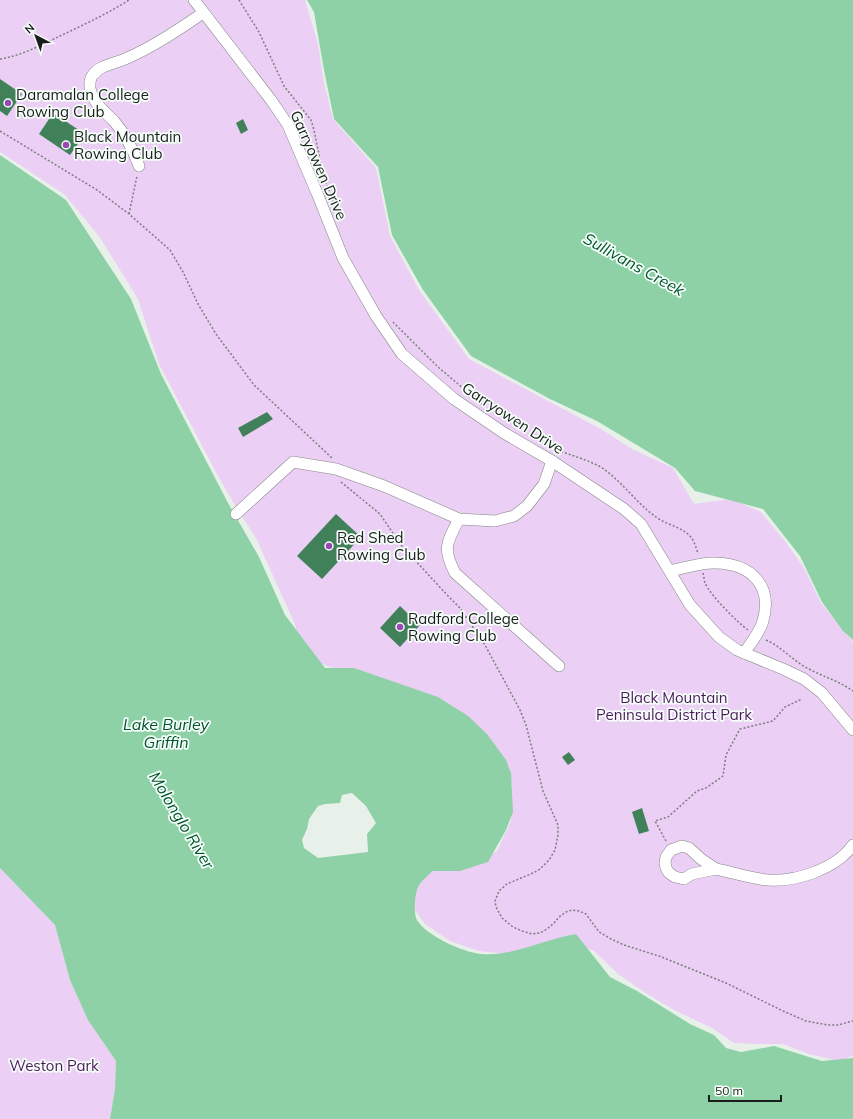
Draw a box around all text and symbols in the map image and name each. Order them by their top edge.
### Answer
north arrow [16,16,56,56]
text: N [22,20,37,36]
place label: Daramalan College Rowing Club [16,85,149,121]
marker: Daramalan College Rowing Club [3,98,13,108]
street label: Garryowen Drive [286,107,352,223]
place label: Black Mountain Rowing Club [74,127,181,163]
marker: Black Mountain Rowing Club [61,140,71,150]
water label: Sullivans Creek [580,228,689,300]
street label: Garryowen Drive [458,378,568,458]
place label: Red Shed Rowing Club [337,528,426,564]
marker: Red Shed Rowing Club [324,541,334,551]
place label: Radford College Rowing Club [408,609,519,645]
marker: Radford College Rowing Club [395,622,405,632]
park label: Black Mountain Peninsula District Park [596,688,752,724]
water label: Lake Burley Griffin [123,714,210,752]
water label: Molonglo River [145,768,219,873]
park label: Weston Park [9,1056,99,1075]
scale bar [709,1077,781,1103]
text: 50 m [715,1083,743,1098]

